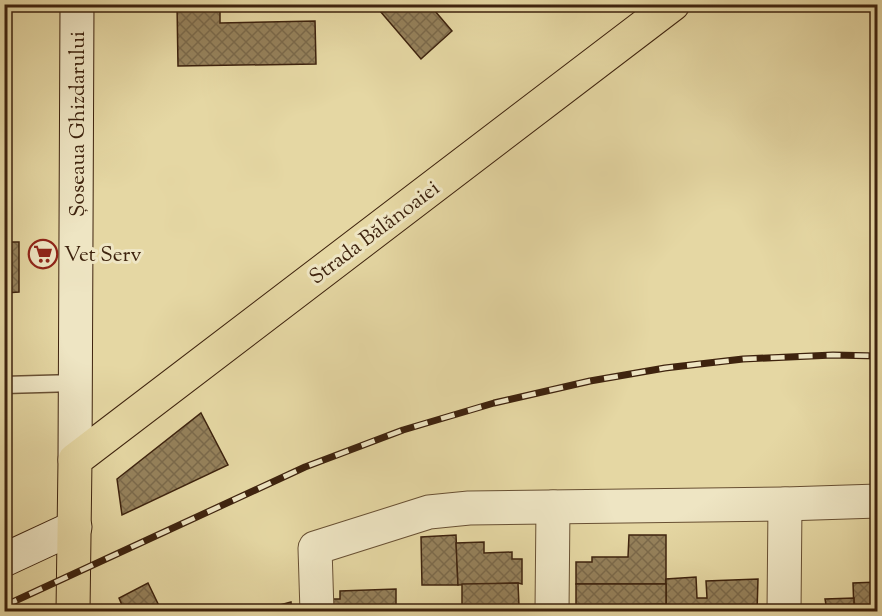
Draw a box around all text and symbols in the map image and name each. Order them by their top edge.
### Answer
street label: Șoseaua Ghizdarului [64,31,94,217]
street label: Strada Bălănoaiei [304,175,447,293]
supermarket icon: Vet Serv [27,238,59,270]
place label: Vet Serv [64,241,141,271]

